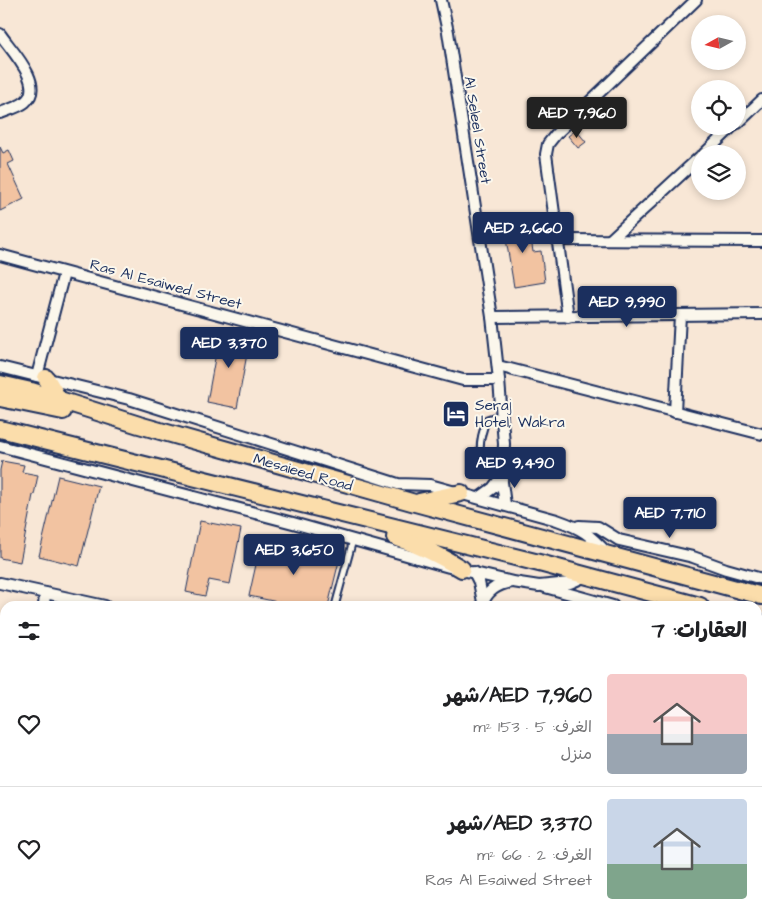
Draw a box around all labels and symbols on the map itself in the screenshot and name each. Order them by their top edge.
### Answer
north arrow [691,15,746,70]
street label: Al Seleel Street [459,75,496,186]
pin: AED 7,960 [520,96,634,139]
pin: AED 2,660 [466,212,580,254]
street label: Ras Al Esaiwed Street [88,254,244,315]
pin: AED 9,990 [570,286,684,328]
pin: AED 3,370 [172,326,286,369]
place label: Seraj Hotel, Wakra [475,395,565,433]
hotel icon: Seraj Hotel, Wakra [441,399,471,429]
pin: AED 9,490 [458,446,572,489]
street label: Mesaieed Road [251,448,355,497]
pin: AED 7,710 [613,496,727,539]
pin: AED 3,650 [237,534,351,576]

